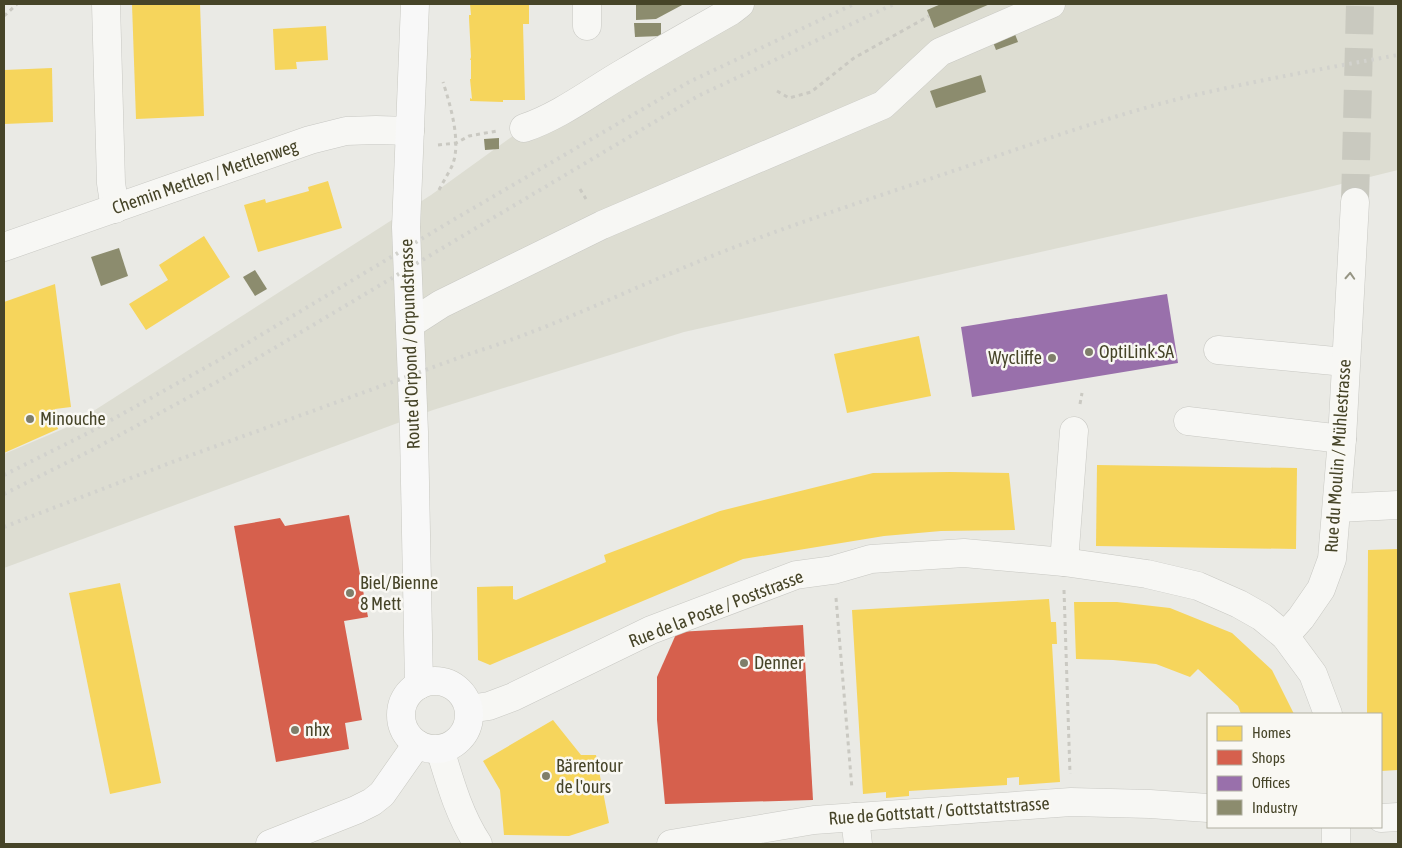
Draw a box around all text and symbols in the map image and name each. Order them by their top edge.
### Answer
street label: Chemin Mettlen / Mettlenweg [109,135,301,218]
street label: Route d'Orpond / Orpundstrasse [395,239,424,450]
one-way arrow [1345,271,1356,279]
place label: OptiLink SA [1099,341,1174,362]
marker: OptiLink SA [1083,346,1095,358]
place label: Wycliffe [988,347,1042,368]
marker: Wycliffe [1046,352,1058,364]
street label: Rue du Moulin / Mühlestrasse [1320,359,1355,553]
place label: Minouche [40,408,106,429]
marker: Minouche [24,413,36,425]
street label: Rue de la Poste / Poststrasse [626,566,806,652]
place label: Biel/Bienne 8 Mett [360,572,438,614]
marker: Biel/Bienne 8 Mett [344,587,356,599]
place label: Denner [754,652,804,673]
marker: Denner [738,657,750,669]
legend [1207,713,1382,828]
place label: nhx [305,719,330,740]
marker: nhx [289,724,301,736]
text: Homes [1252,724,1291,741]
text: Shops [1252,749,1285,766]
place label: Bärentour de l'ours [556,755,623,797]
marker: Bärentour de l'ours [540,770,552,782]
text: Offices [1252,774,1290,791]
street label: Rue de Gottstatt / Gottstattstrasse [828,792,1050,829]
text: Industry [1252,799,1298,816]

